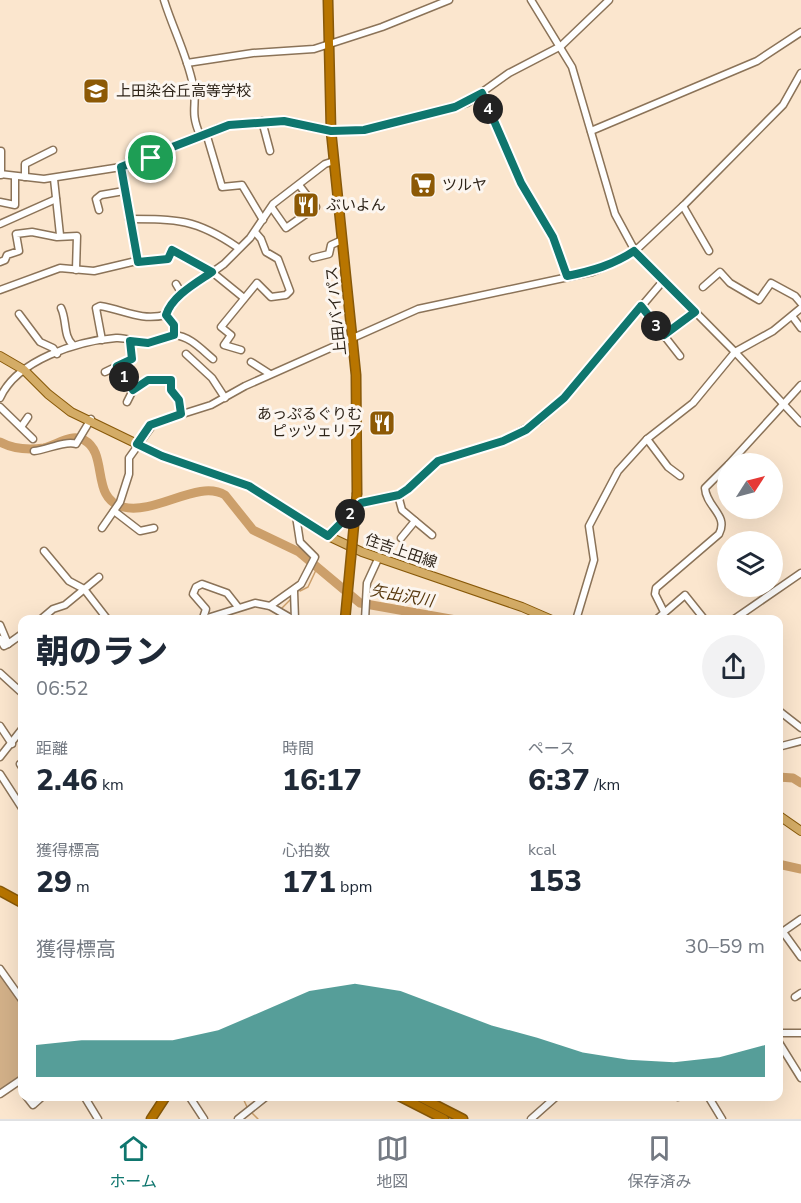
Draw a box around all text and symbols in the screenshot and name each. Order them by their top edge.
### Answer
school or university icon: 上田染谷丘高等学校 [81,76,111,106]
place label: 上田染谷丘高等学校 [116,81,251,101]
pin: 4 [473,94,503,124]
text: 4 [483,98,493,120]
pin [125,132,176,183]
icon: arrive [134,141,167,174]
supermarket icon: ツルヤ [408,170,438,200]
place label: ツルヤ [442,175,487,195]
restaurant icon: ぶいよん [291,190,321,220]
place label: ぶいよん [326,195,386,215]
street label: 上田バイパス [321,265,351,357]
pin: 3 [641,311,671,341]
text: 3 [651,315,661,337]
pin: 1 [109,362,139,392]
text: 1 [119,366,129,388]
place label: あっぷるぐりむ ピッツェリア [257,404,362,441]
restaurant icon: あっぷるぐりむ ピッツェリア [367,408,397,438]
north arrow [717,453,783,519]
map controls [717,453,783,597]
pin: 2 [335,499,365,529]
text: 2 [345,503,355,525]
street label: 住吉上田線 [362,529,440,573]
button: layers [717,531,783,597]
water label: 矢出沢川 [368,580,437,613]
text: 朝のラン [36,630,168,675]
button: share [702,635,765,698]
text: 06:52 [36,675,89,702]
text: 距離 [36,738,68,760]
text: 時間 [282,738,314,760]
text: ペース [528,738,575,760]
text: 2.46 [36,760,98,801]
text: 16:17 [282,760,362,801]
text: 6:37 [528,760,590,801]
text: km [98,774,124,796]
text: /km [590,774,620,796]
text: kcal [528,839,556,861]
text: 獲得標高 [36,840,100,862]
text: 心拍数 [282,840,330,862]
text: 153 [528,861,582,902]
text: 29 [36,862,72,903]
text: 171 [282,862,336,903]
text: m [72,876,90,898]
text: bpm [336,876,372,898]
text: 30–59 m [685,933,765,960]
text: 獲得標高 [36,936,116,963]
tab: ホーム [109,1132,157,1193]
tab: 地図 [376,1132,409,1193]
tab: 保存済み [628,1132,692,1193]

